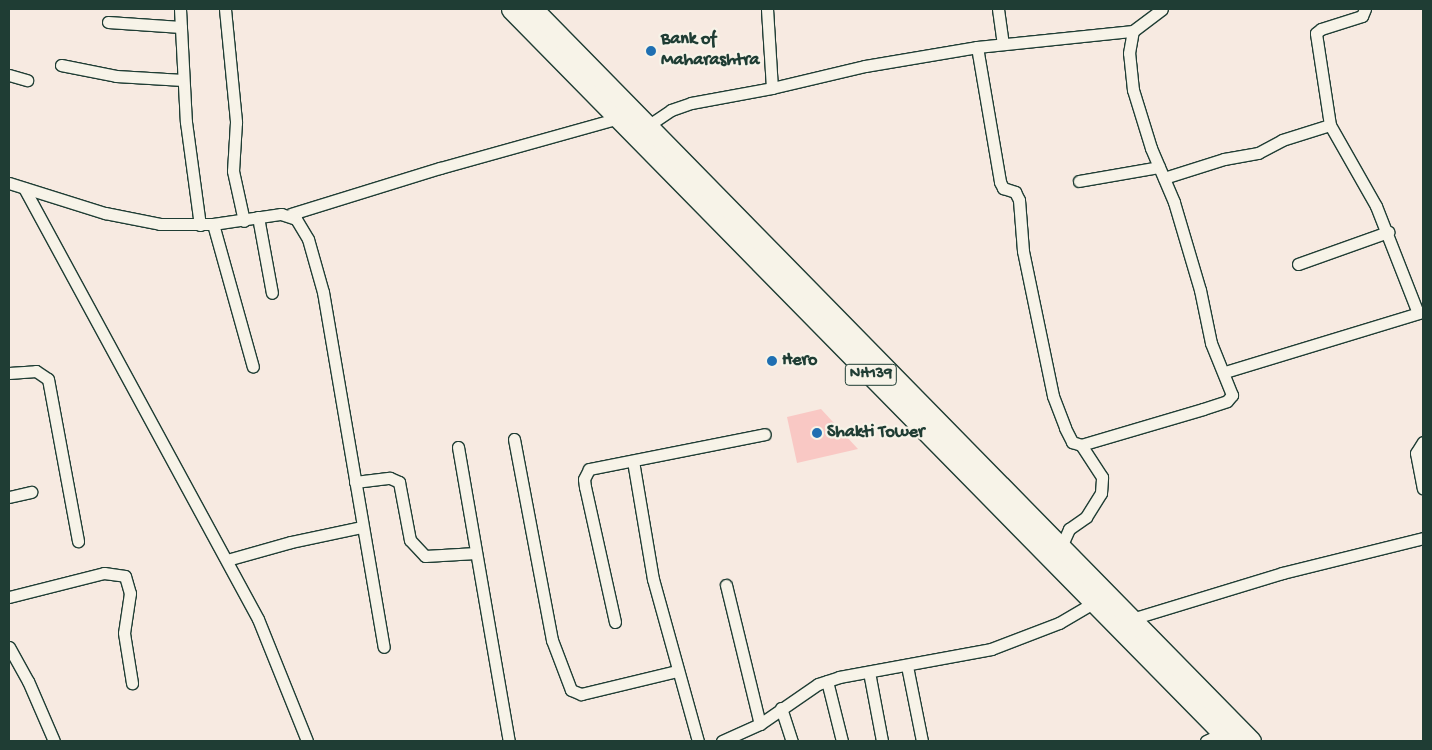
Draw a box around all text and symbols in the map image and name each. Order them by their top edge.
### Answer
place label: Bank of Maharashtra [661,30,760,72]
marker: Bank of Maharashtra [645,45,657,57]
place label: Hero [782,350,817,372]
marker: Hero [766,355,778,367]
road number: NH139 [845,362,897,388]
place label: Shakti Tower [827,422,924,444]
marker: Shakti Tower [811,427,823,439]

